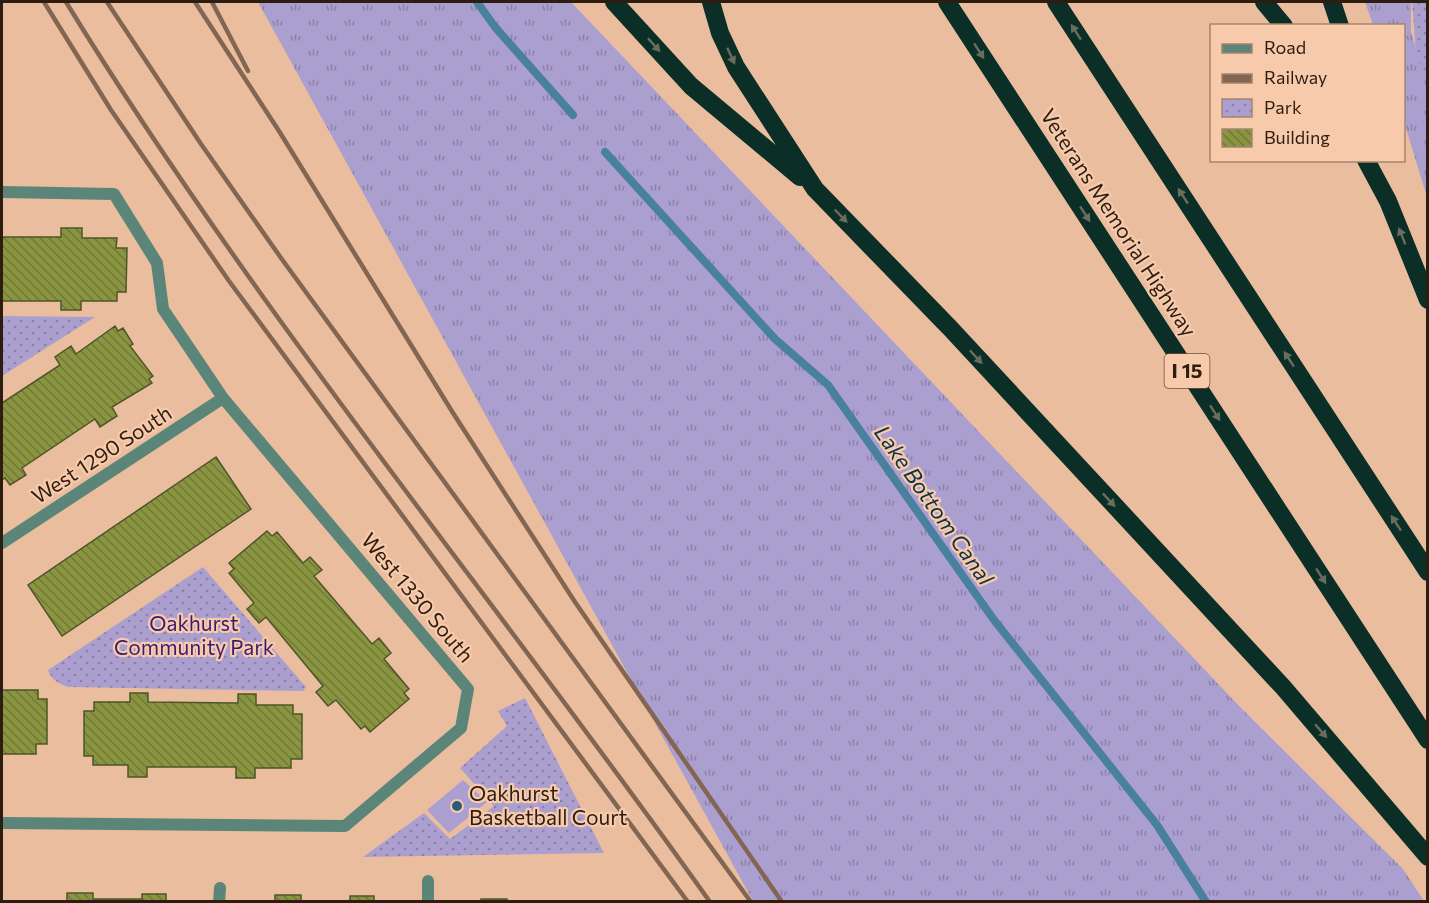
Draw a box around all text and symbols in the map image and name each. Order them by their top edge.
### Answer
one-way arrow [1071,24,1082,41]
legend [1210,24,1405,162]
text: Road [1264,36,1306,58]
one-way arrow [647,37,661,52]
one-way arrow [973,42,985,58]
one-way arrow [727,48,736,65]
text: Railway [1264,66,1327,88]
text: Park [1264,96,1302,118]
street label: Veterans Memorial Highway [1036,103,1202,341]
text: Building [1264,126,1330,148]
one-way arrow [1178,188,1189,204]
one-way arrow [1080,206,1091,222]
one-way arrow [834,209,848,223]
one-way arrow [1397,226,1407,244]
one-way arrow [969,349,982,364]
one-way arrow [1284,351,1295,367]
road number: I 15 [1164,354,1210,388]
street label: West 1290 South [27,399,176,508]
one-way arrow [1209,404,1220,421]
water label: Lake Bottom Canal [869,420,1000,590]
one-way arrow [1102,492,1116,507]
one-way arrow [1390,514,1401,531]
street label: West 1330 South [357,527,479,667]
one-way arrow [1315,568,1326,584]
park label: Oakhurst Community Park [114,610,274,659]
one-way arrow [1315,723,1328,739]
place label: Oakhurst Basketball Court [469,780,627,829]
marker: Oakhurst Basketball Court [450,799,464,813]

